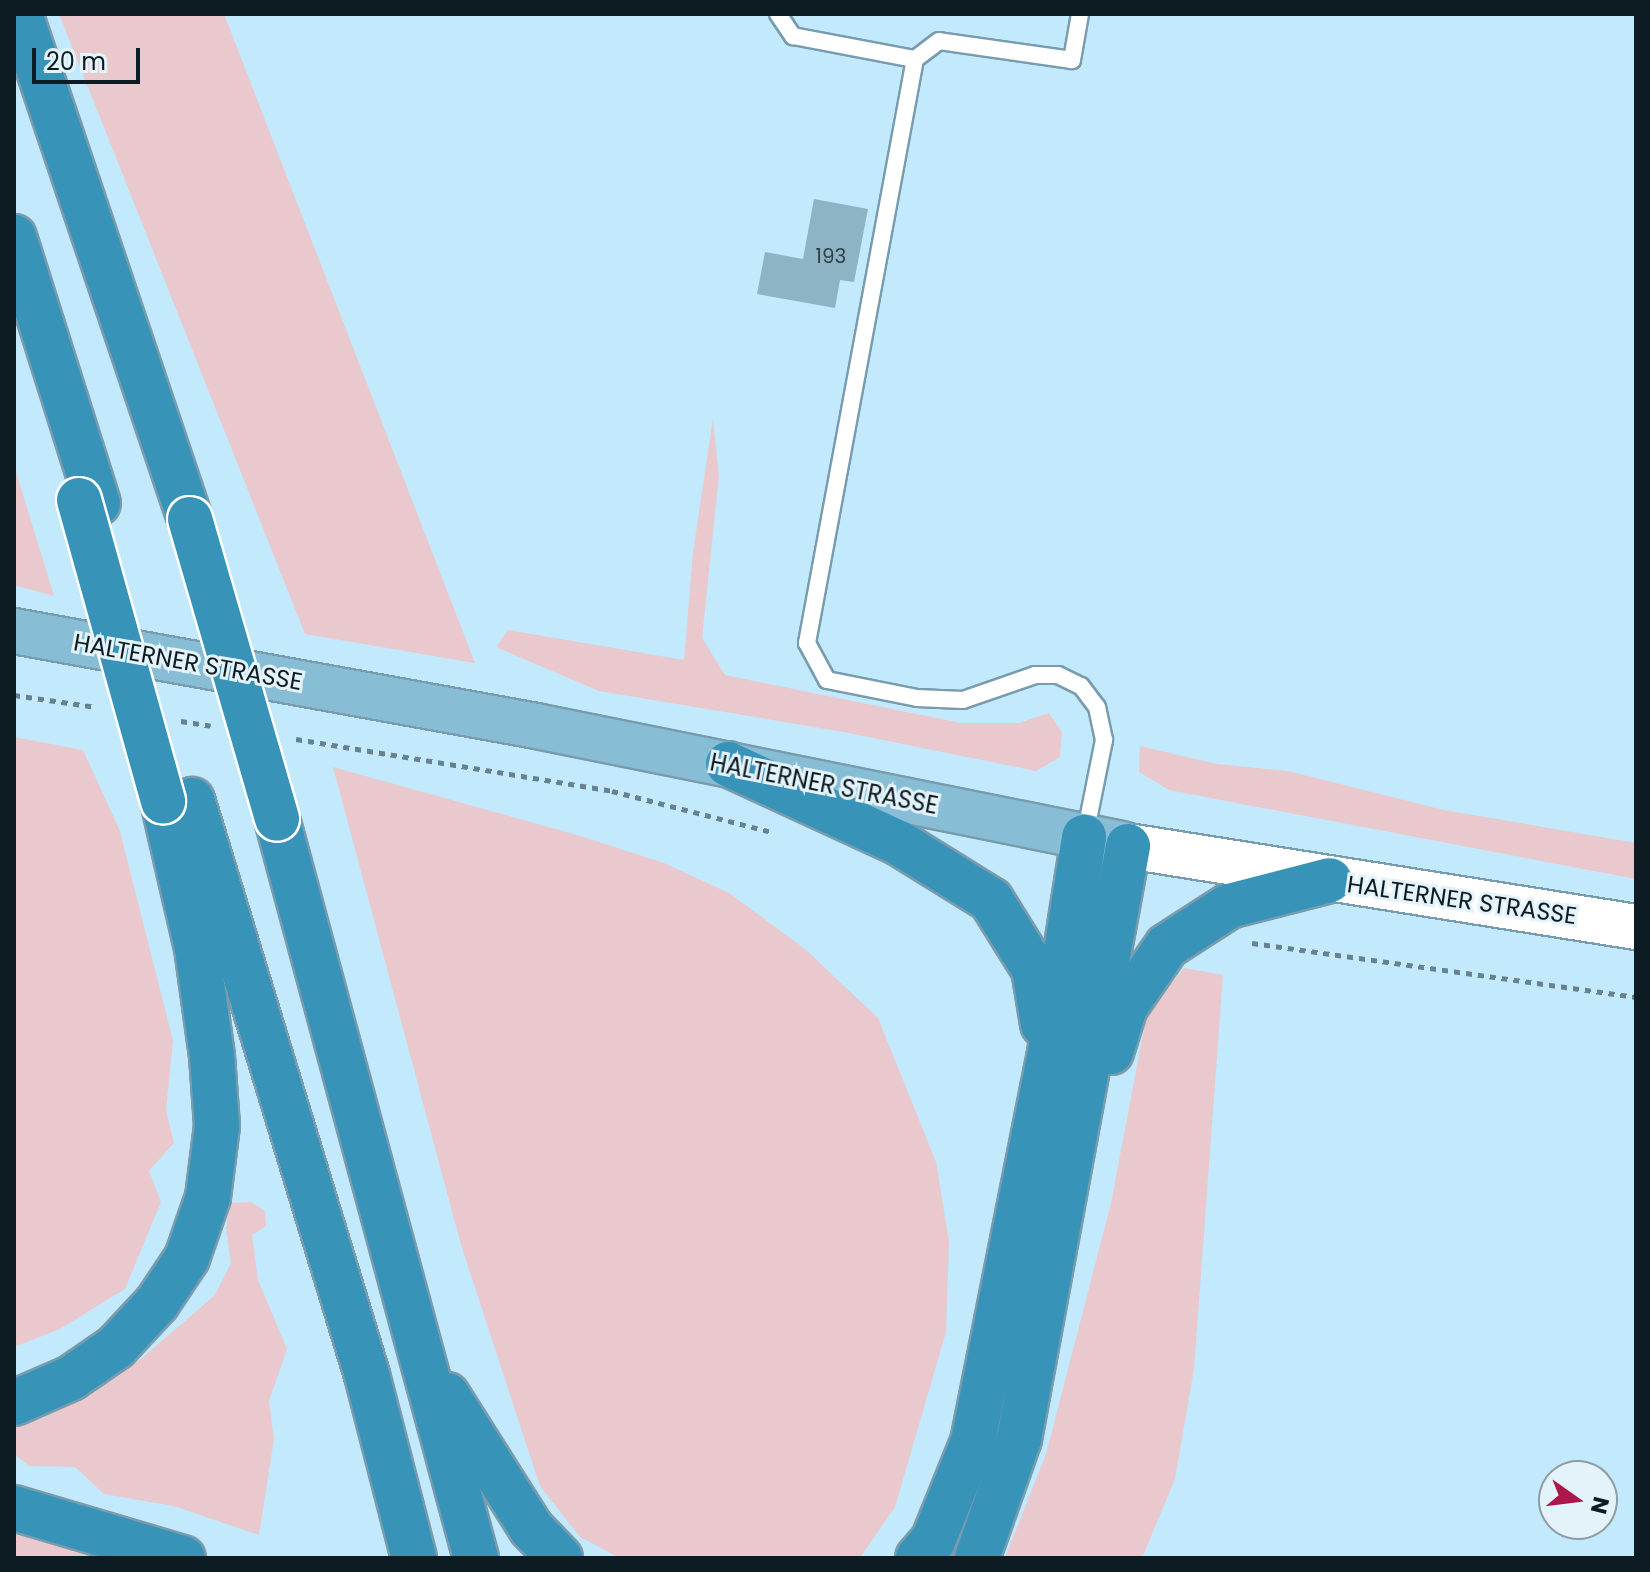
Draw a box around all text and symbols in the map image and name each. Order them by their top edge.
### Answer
scale bar [36,32,144,82]
text: 20 m [46,45,106,78]
house number: 193 [816,244,846,268]
street label: HALTERNER STRASSE [71,628,305,696]
street label: HALTERNER STRASSE [708,748,940,820]
street label: HALTERNER STRASSE [1345,870,1579,930]
north arrow [1538,1460,1618,1540]
text: N [1583,1494,1617,1517]

